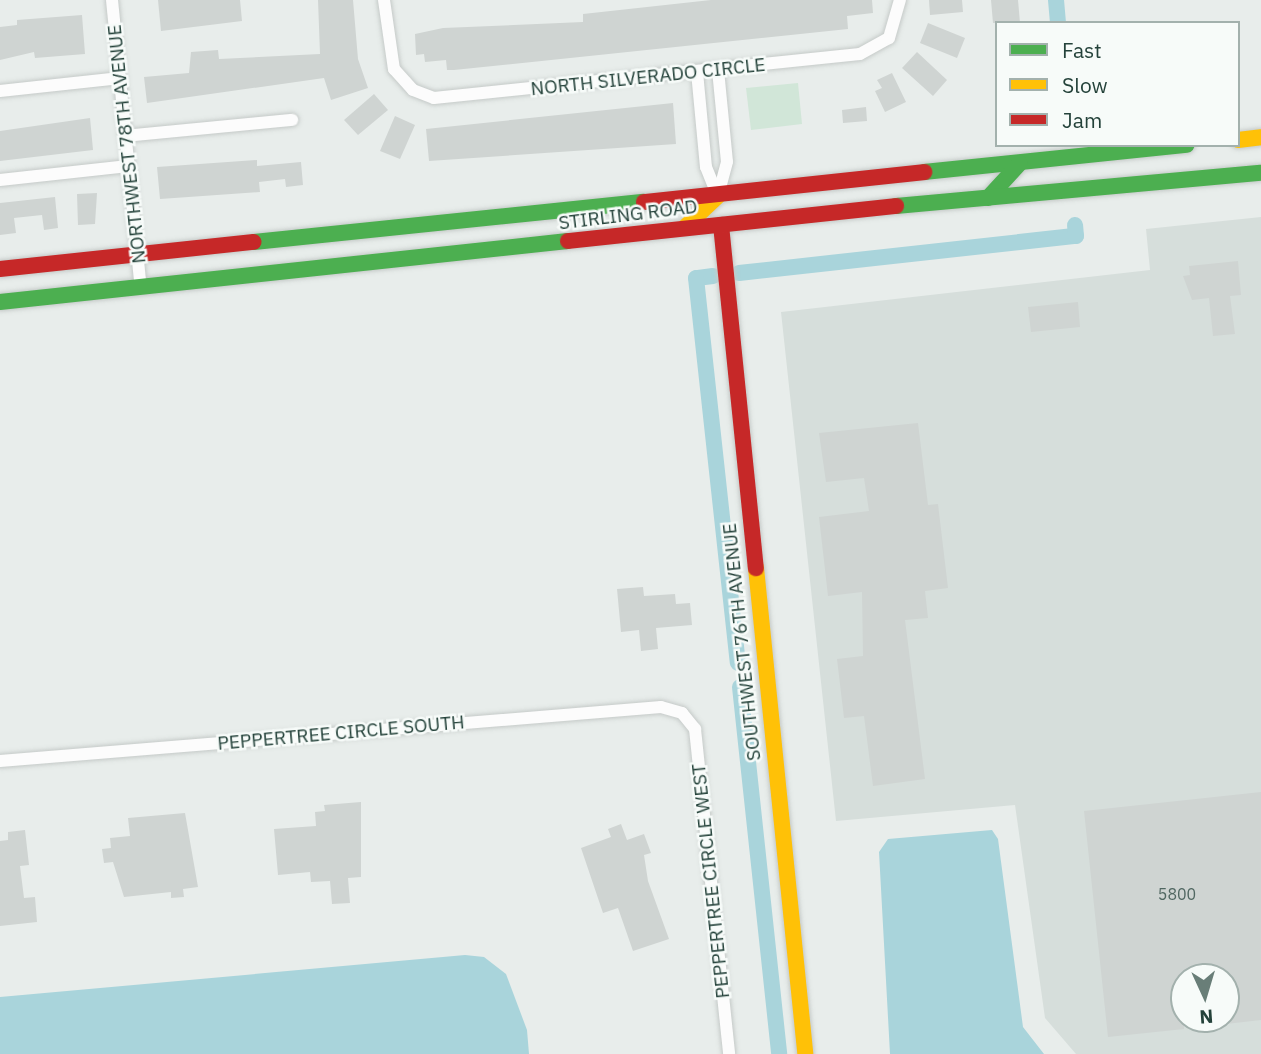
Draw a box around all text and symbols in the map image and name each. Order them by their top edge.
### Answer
legend [995,21,1240,147]
street label: NORTHWEST 78TH AVENUE [103,23,151,265]
text: Fast [1062,36,1102,64]
street label: NORTH SILVERADO CIRCLE [530,53,766,101]
text: Slow [1062,71,1108,99]
text: Jam [1062,106,1102,134]
street label: STIRLING ROAD [557,195,699,235]
street label: SOUTHWEST 76TH AVENUE [718,522,766,762]
street label: PEPPERTREE CIRCLE SOUTH [216,711,466,755]
street label: PEPPERTREE CIRCLE WEST [687,762,735,1000]
house number: 5800 [1158,884,1196,904]
north arrow [1170,963,1240,1033]
text: N [1199,1005,1214,1029]

